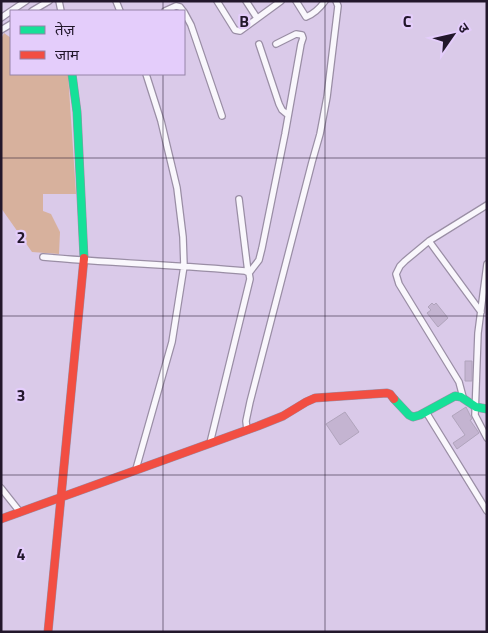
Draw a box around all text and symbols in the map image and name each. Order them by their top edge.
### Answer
text: B [239,9,249,33]
text: C [403,9,412,33]
legend [10,10,185,75]
north arrow [428,10,478,60]
text: तेज़ [55,18,76,41]
text: उ [453,18,476,37]
text: जाम [55,43,80,66]
text: 2 [17,225,25,249]
text: 3 [17,383,25,407]
text: 4 [17,542,26,566]

